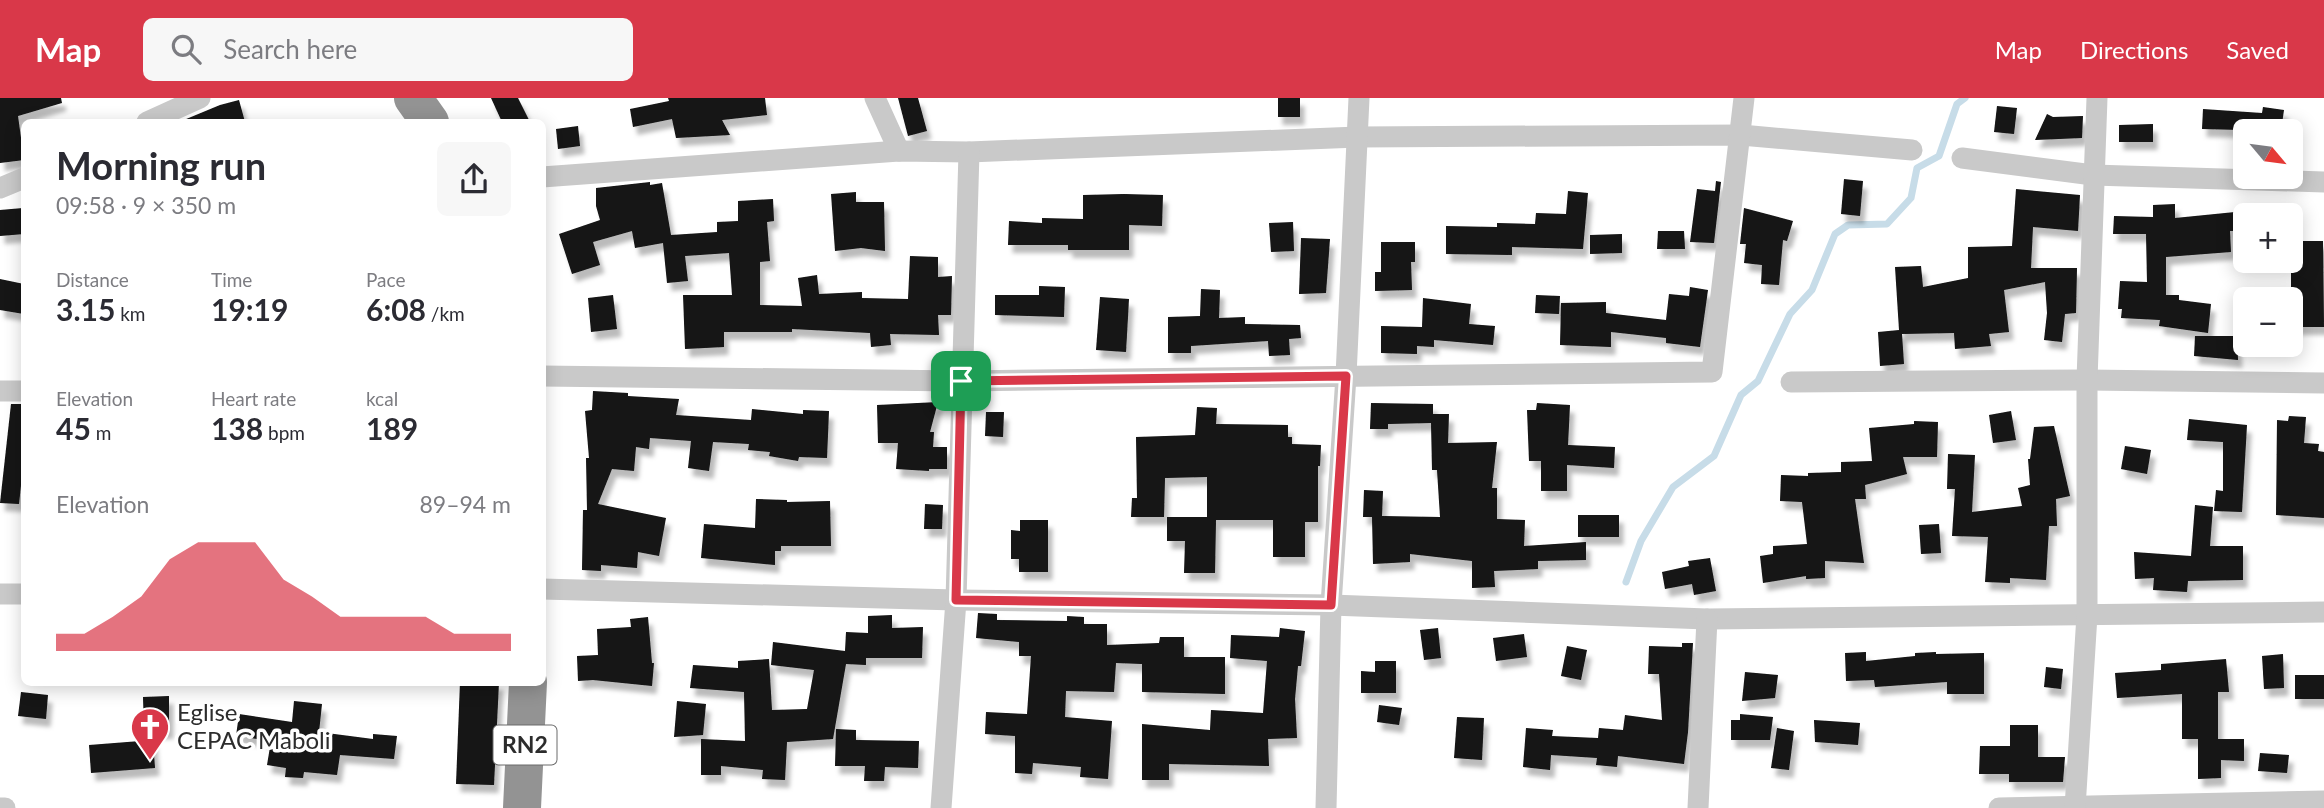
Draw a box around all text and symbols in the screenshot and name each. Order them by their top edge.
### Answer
search box [143,18,633,81]
text: Map [35,29,101,69]
icon: search [167,30,205,68]
text: Search here [223,33,357,65]
text: Map [1995,35,2042,64]
text: Directions [2080,35,2188,64]
text: Saved [2226,35,2289,64]
north arrow [2233,119,2303,189]
map controls [2233,119,2303,357]
text: Morning run [56,142,266,188]
button: share [437,142,511,216]
text: 09:58 · 9 × 350 m [56,191,236,219]
button: + [2233,203,2303,273]
text: Distance [56,268,129,291]
text: Time [211,268,252,291]
text: Pace [366,268,405,291]
button: − [2233,287,2303,357]
text: 3.15 [56,291,115,327]
text: 19:19 [211,291,288,327]
text: 6:08 [366,291,426,327]
text: km [115,302,145,325]
text: /km [426,302,465,325]
pin [931,351,991,411]
icon: arrive [942,362,980,400]
text: Elevation [56,387,133,410]
text: Heart rate [211,387,296,410]
text: kcal [366,387,398,410]
text: 45 [56,410,91,446]
text: 138 [211,410,263,446]
text: 189 [366,410,418,446]
text: m [91,421,111,444]
text: bpm [263,421,305,444]
text: Elevation [56,490,149,518]
text: 89–94 m [419,490,511,518]
place label: Eglise CEPAC Maboli [177,697,330,754]
church icon: Eglise CEPAC Maboli [129,706,171,761]
road number: RN2 [494,726,556,764]

